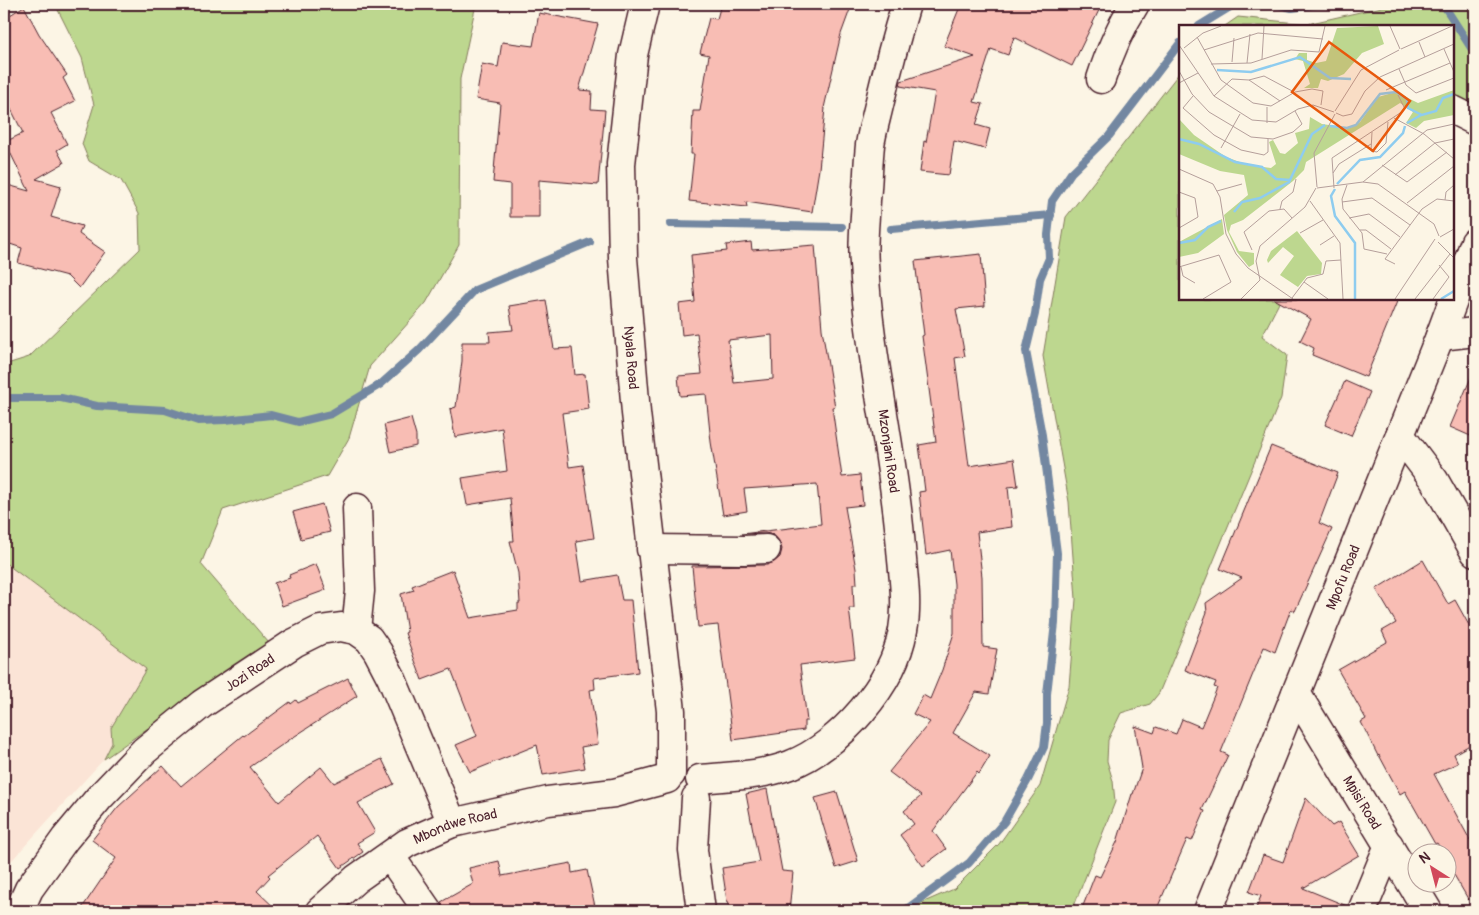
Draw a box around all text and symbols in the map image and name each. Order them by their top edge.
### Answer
inset map [1179,25,1454,300]
street label: Nyala Road [620,325,642,390]
street label: Mzonjani Road [874,408,903,494]
street label: Mpofu Road [1322,542,1364,612]
street label: Jozi Road [222,650,278,695]
street label: Mpisi Road [1339,773,1385,833]
street label: Mbondwe Road [411,805,499,848]
north arrow [1406,842,1456,892]
text: N [1416,848,1433,868]

